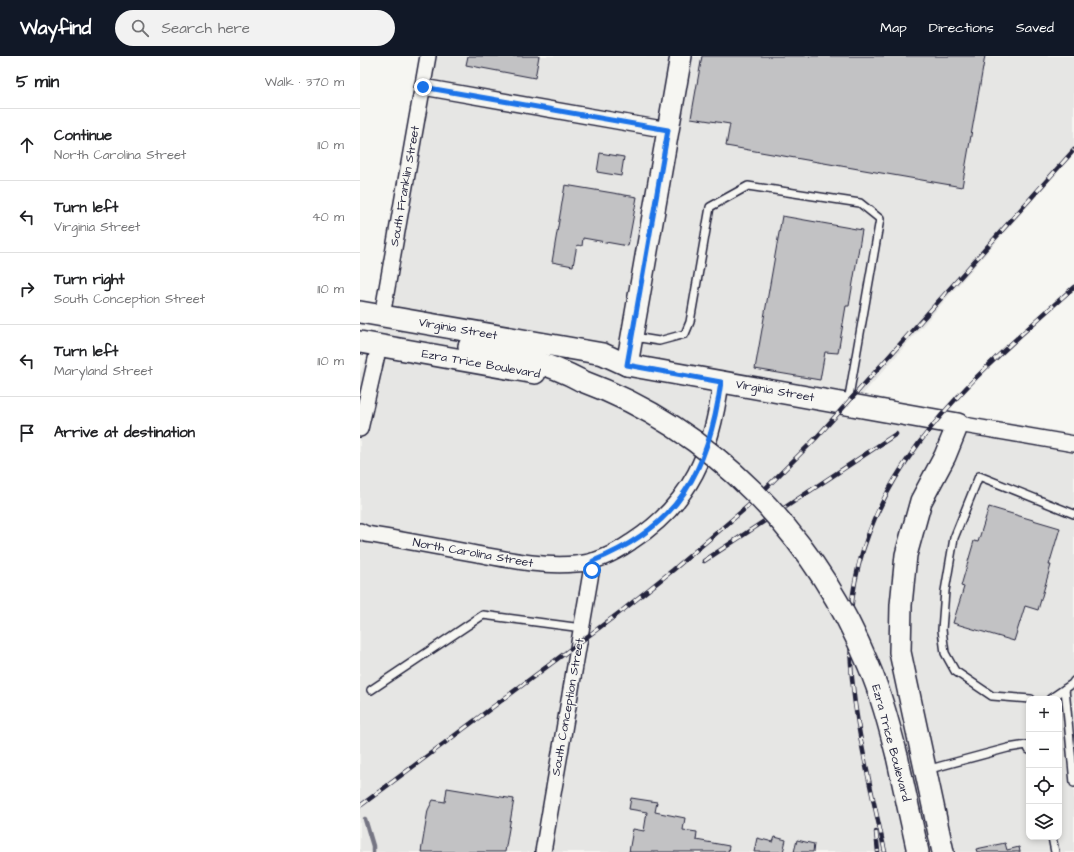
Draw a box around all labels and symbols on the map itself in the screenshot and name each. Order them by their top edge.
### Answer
route end [414,78,432,96]
street label: South Franklin Street [386,124,424,248]
street label: Virginia Street [417,314,499,345]
street label: Ezra Trice Boulevard [420,345,542,383]
street label: Virginia Street [734,376,816,407]
street label: North Carolina Street [411,534,535,572]
route start [583,561,601,579]
street label: South Conception Street [548,637,589,777]
street label: Ezra Trice Boulevard [867,683,915,803]

